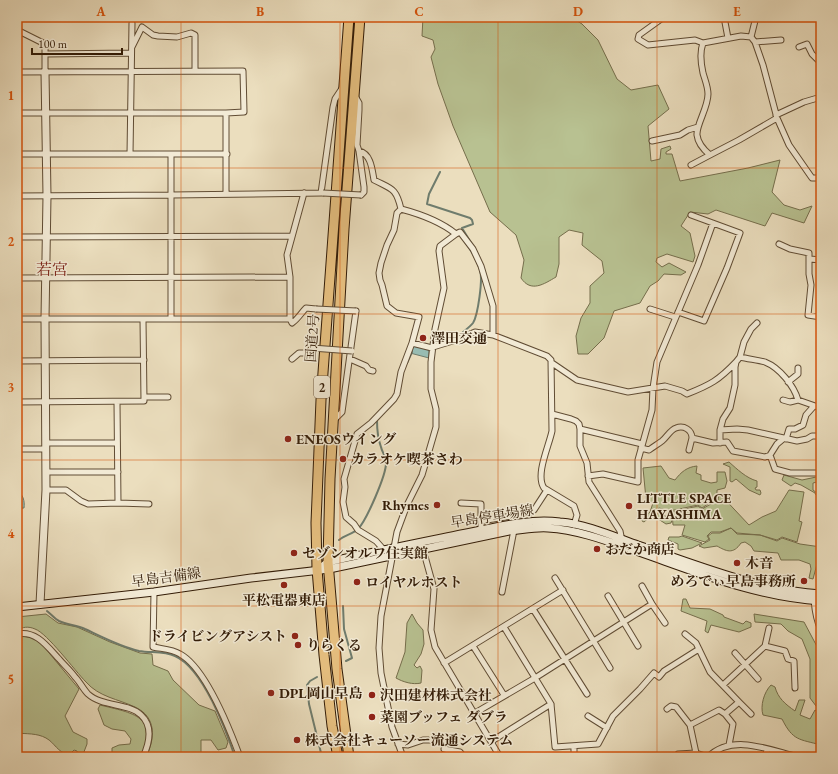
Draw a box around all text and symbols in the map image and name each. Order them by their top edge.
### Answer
text: A [95,3,106,20]
text: B [256,3,264,20]
text: C [414,3,424,20]
text: D [573,3,583,20]
text: E [733,3,741,20]
scale bar [32,30,122,56]
text: 100 m [38,36,68,52]
text: 1 [8,87,15,104]
text: 2 [8,233,15,250]
district label: 若宮 [36,259,68,280]
street label: 国道2号 [301,313,323,363]
place label: 澤田交通 [431,329,487,347]
marker: 澤田交通 [418,333,428,343]
road number: 2 [314,376,330,398]
text: 3 [8,379,15,396]
place label: ENEOSウイング [296,430,396,448]
marker: ENEOSウイング [283,434,293,444]
place label: カラオケ喫茶さわ [351,450,463,468]
marker: カラオケ喫茶さわ [338,454,348,464]
place label: LITTLE SPACE HAYASHIMA [637,489,731,523]
place label: Rhymes [382,496,429,514]
marker: Rhymes [432,500,442,510]
street label: 早島停車場線 [449,501,535,531]
marker: LITTLE SPACE HAYASHIMA [624,501,634,511]
text: 4 [8,525,15,542]
place label: おだか商店 [605,540,675,558]
place label: セゾンオルワ住実館 [302,544,428,562]
marker: おだか商店 [592,544,602,554]
marker: セゾンオルワ住実館 [289,548,299,558]
place label: 木音 [745,554,773,572]
marker: 木音 [732,558,742,568]
street label: 早島吉備線 [130,563,202,591]
place label: めろでぃ早島事務所 [670,572,796,590]
place label: ロイヤルホスト [365,573,462,591]
marker: めろでぃ早島事務所 [799,576,809,586]
marker: ロイヤルホスト [352,577,362,587]
marker: 平松電器東店 [279,580,289,590]
place label: 平松電器東店 [242,591,326,609]
place label: ドライビングアシスト [149,627,287,645]
marker: ドライビングアシスト [290,631,300,641]
place label: りらくる [306,636,362,654]
marker: りらくる [293,640,303,650]
text: 5 [8,671,14,688]
place label: DPL岡山早島 [279,684,362,702]
place label: 沢田建材株式会社 [380,686,492,704]
marker: DPL岡山早島 [266,688,276,698]
marker: 沢田建材株式会社 [367,690,377,700]
place label: 菜園ブッフェ ダブラ [380,708,508,726]
marker: 菜園ブッフェ ダブラ [367,712,377,722]
place label: 株式会社キューソー流通システム [305,731,513,749]
marker: 株式会社キューソー流通システム [292,735,302,745]

